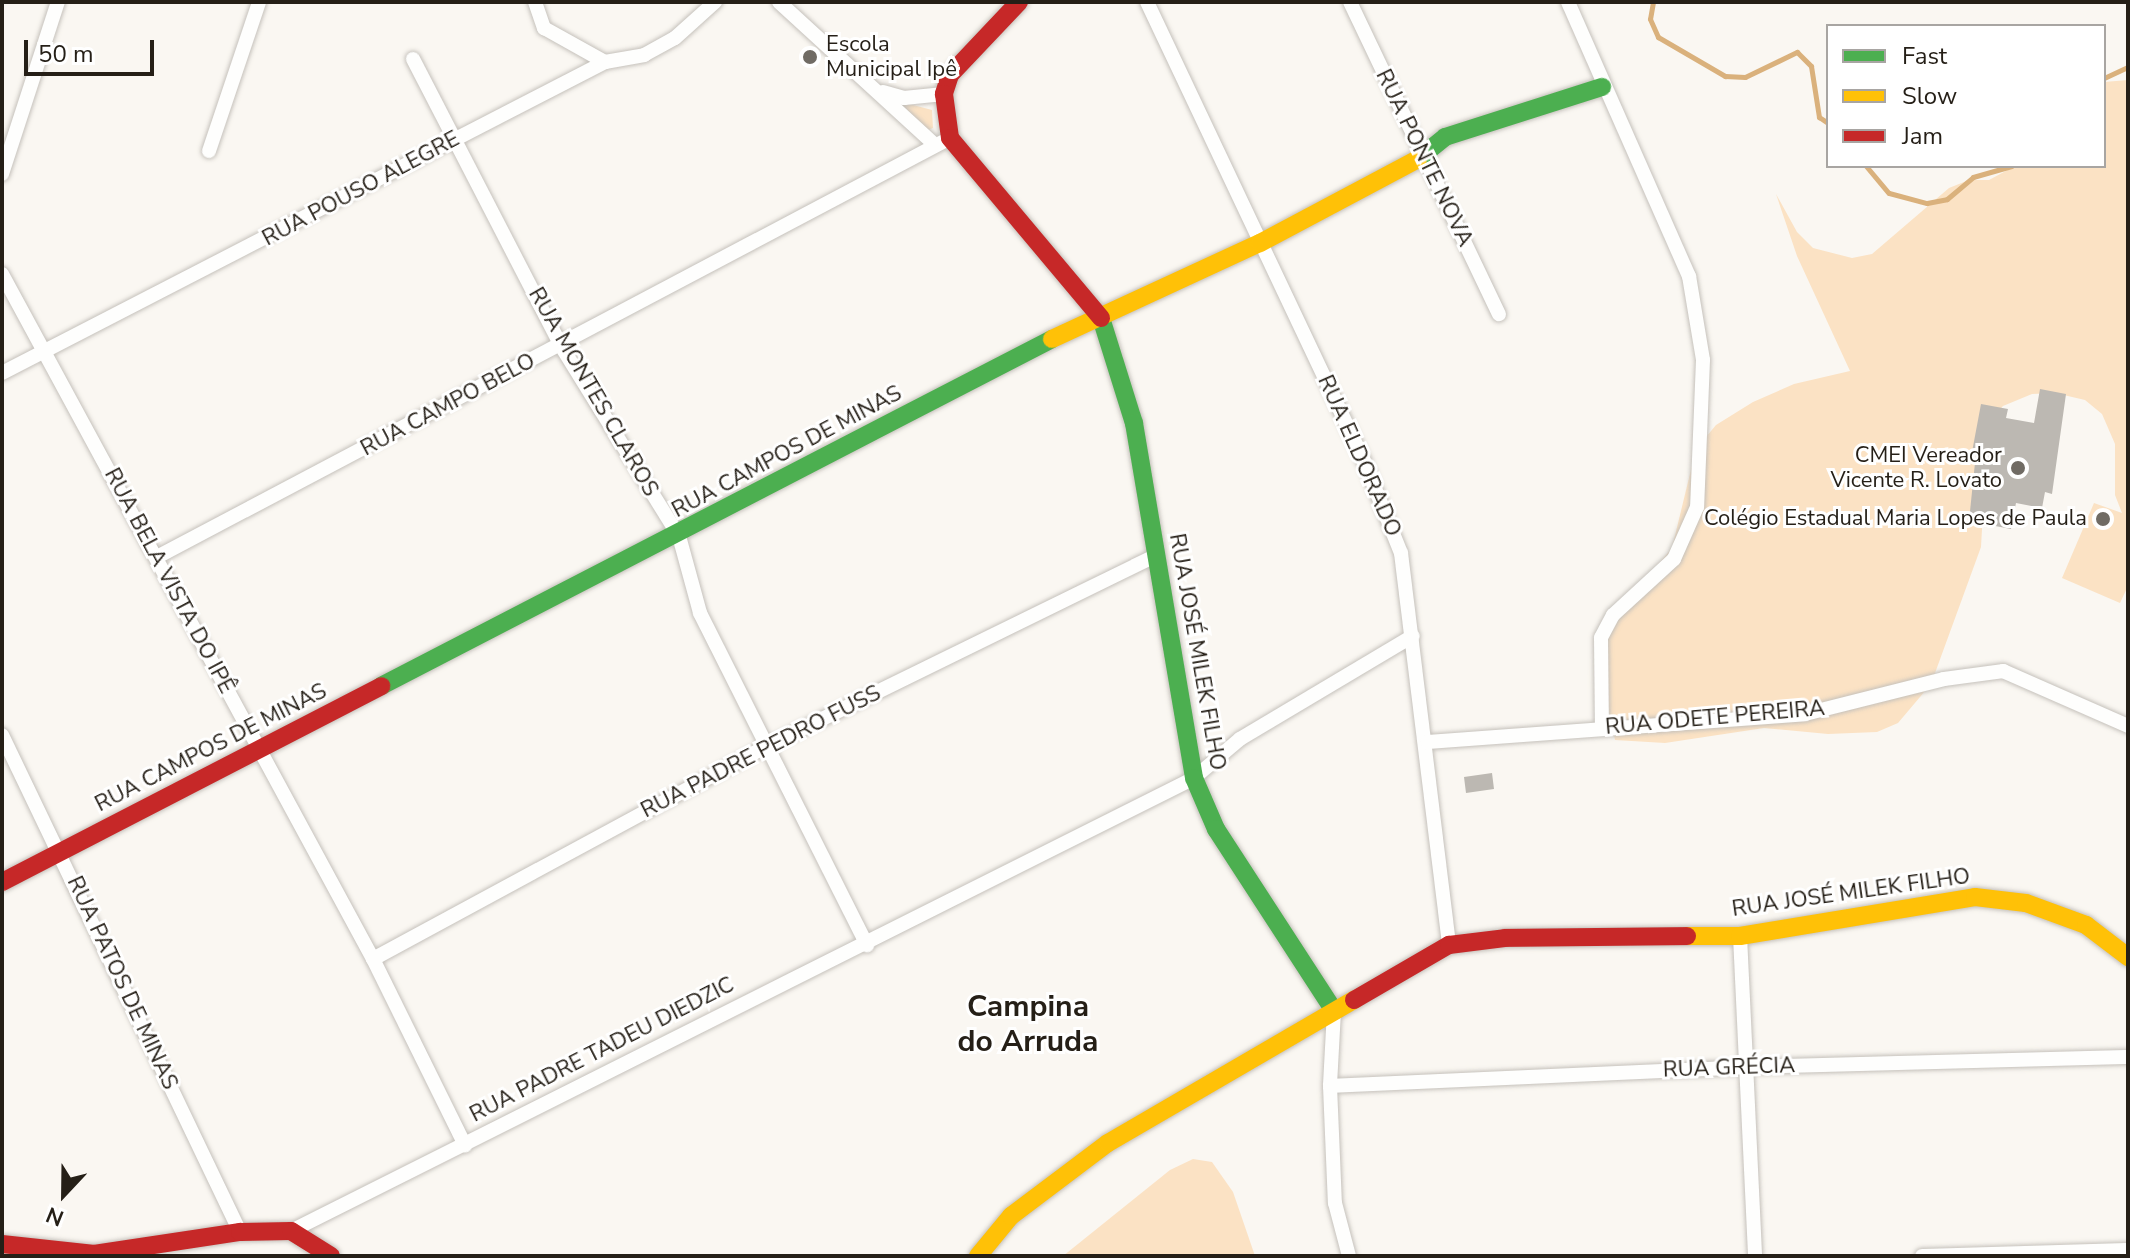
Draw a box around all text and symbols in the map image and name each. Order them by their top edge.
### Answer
scale bar [28,24,158,74]
legend [1826,24,2106,168]
place label: Escola Municipal Ipê [826,31,957,82]
text: 50 m [38,38,94,70]
text: Fast [1902,40,1947,72]
marker: Escola Municipal Ipê [801,48,819,66]
street label: RUA PONTE NOVA [1370,65,1478,251]
text: Slow [1902,80,1957,112]
text: Jam [1902,120,1943,152]
street label: RUA POUSO ALEGRE [258,126,464,252]
street label: RUA MONTES CLAROS [522,283,664,501]
street label: RUA CAMPO BELO [356,348,540,462]
street label: RUA ELDORADO [1312,371,1406,541]
street label: RUA CAMPOS DE MINAS [668,380,906,524]
place label: CMEI Vereador Vicente R. Lovato [1831,442,2002,494]
marker: CMEI Vereador Vicente R. Lovato [2009,459,2027,477]
street label: RUA BELA VISTA DO IPÊ [98,464,240,698]
place label: Colégio Estadual Maria Lopes de Paula [1704,506,2087,532]
marker: Colégio Estadual Maria Lopes de Paula [2094,510,2112,528]
street label: RUA JOSÉ MILEK FILHO [1163,531,1231,773]
street label: RUA CAMPOS DE MINAS [91,678,331,818]
street label: RUA PADRE PEDRO FUSS [637,680,885,824]
street label: RUA ODETE PEREIRA [1604,695,1826,741]
street label: RUA JOSÉ MILEK FILHO [1730,863,1972,923]
street label: RUA PATOS DE MINAS [61,872,183,1094]
street label: RUA PADRE TADEU DIEDZIC [466,972,738,1128]
district label: Campina do Arruda [958,989,1098,1060]
street label: RUA GRÉCIA [1662,1053,1796,1083]
north arrow [24,1154,104,1234]
text: N [42,1199,68,1233]

